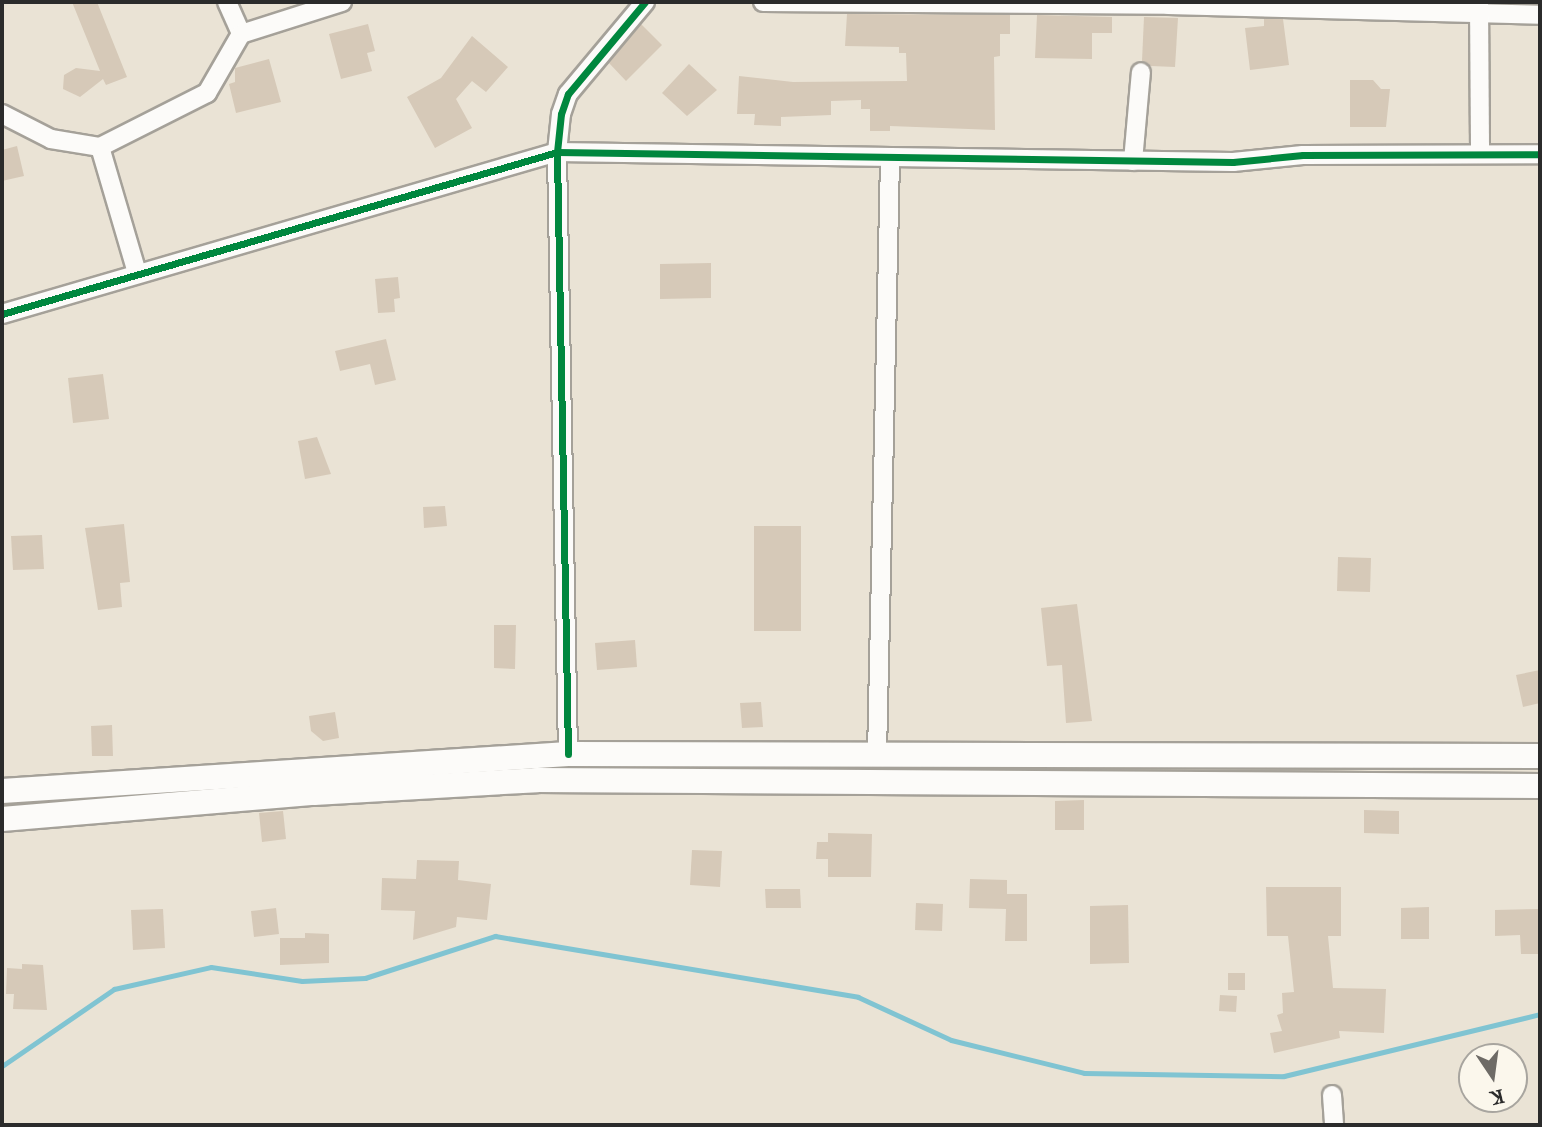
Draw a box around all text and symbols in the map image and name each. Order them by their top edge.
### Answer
north arrow [1458,1043,1528,1113]
text: K [1488,1084,1507,1110]

